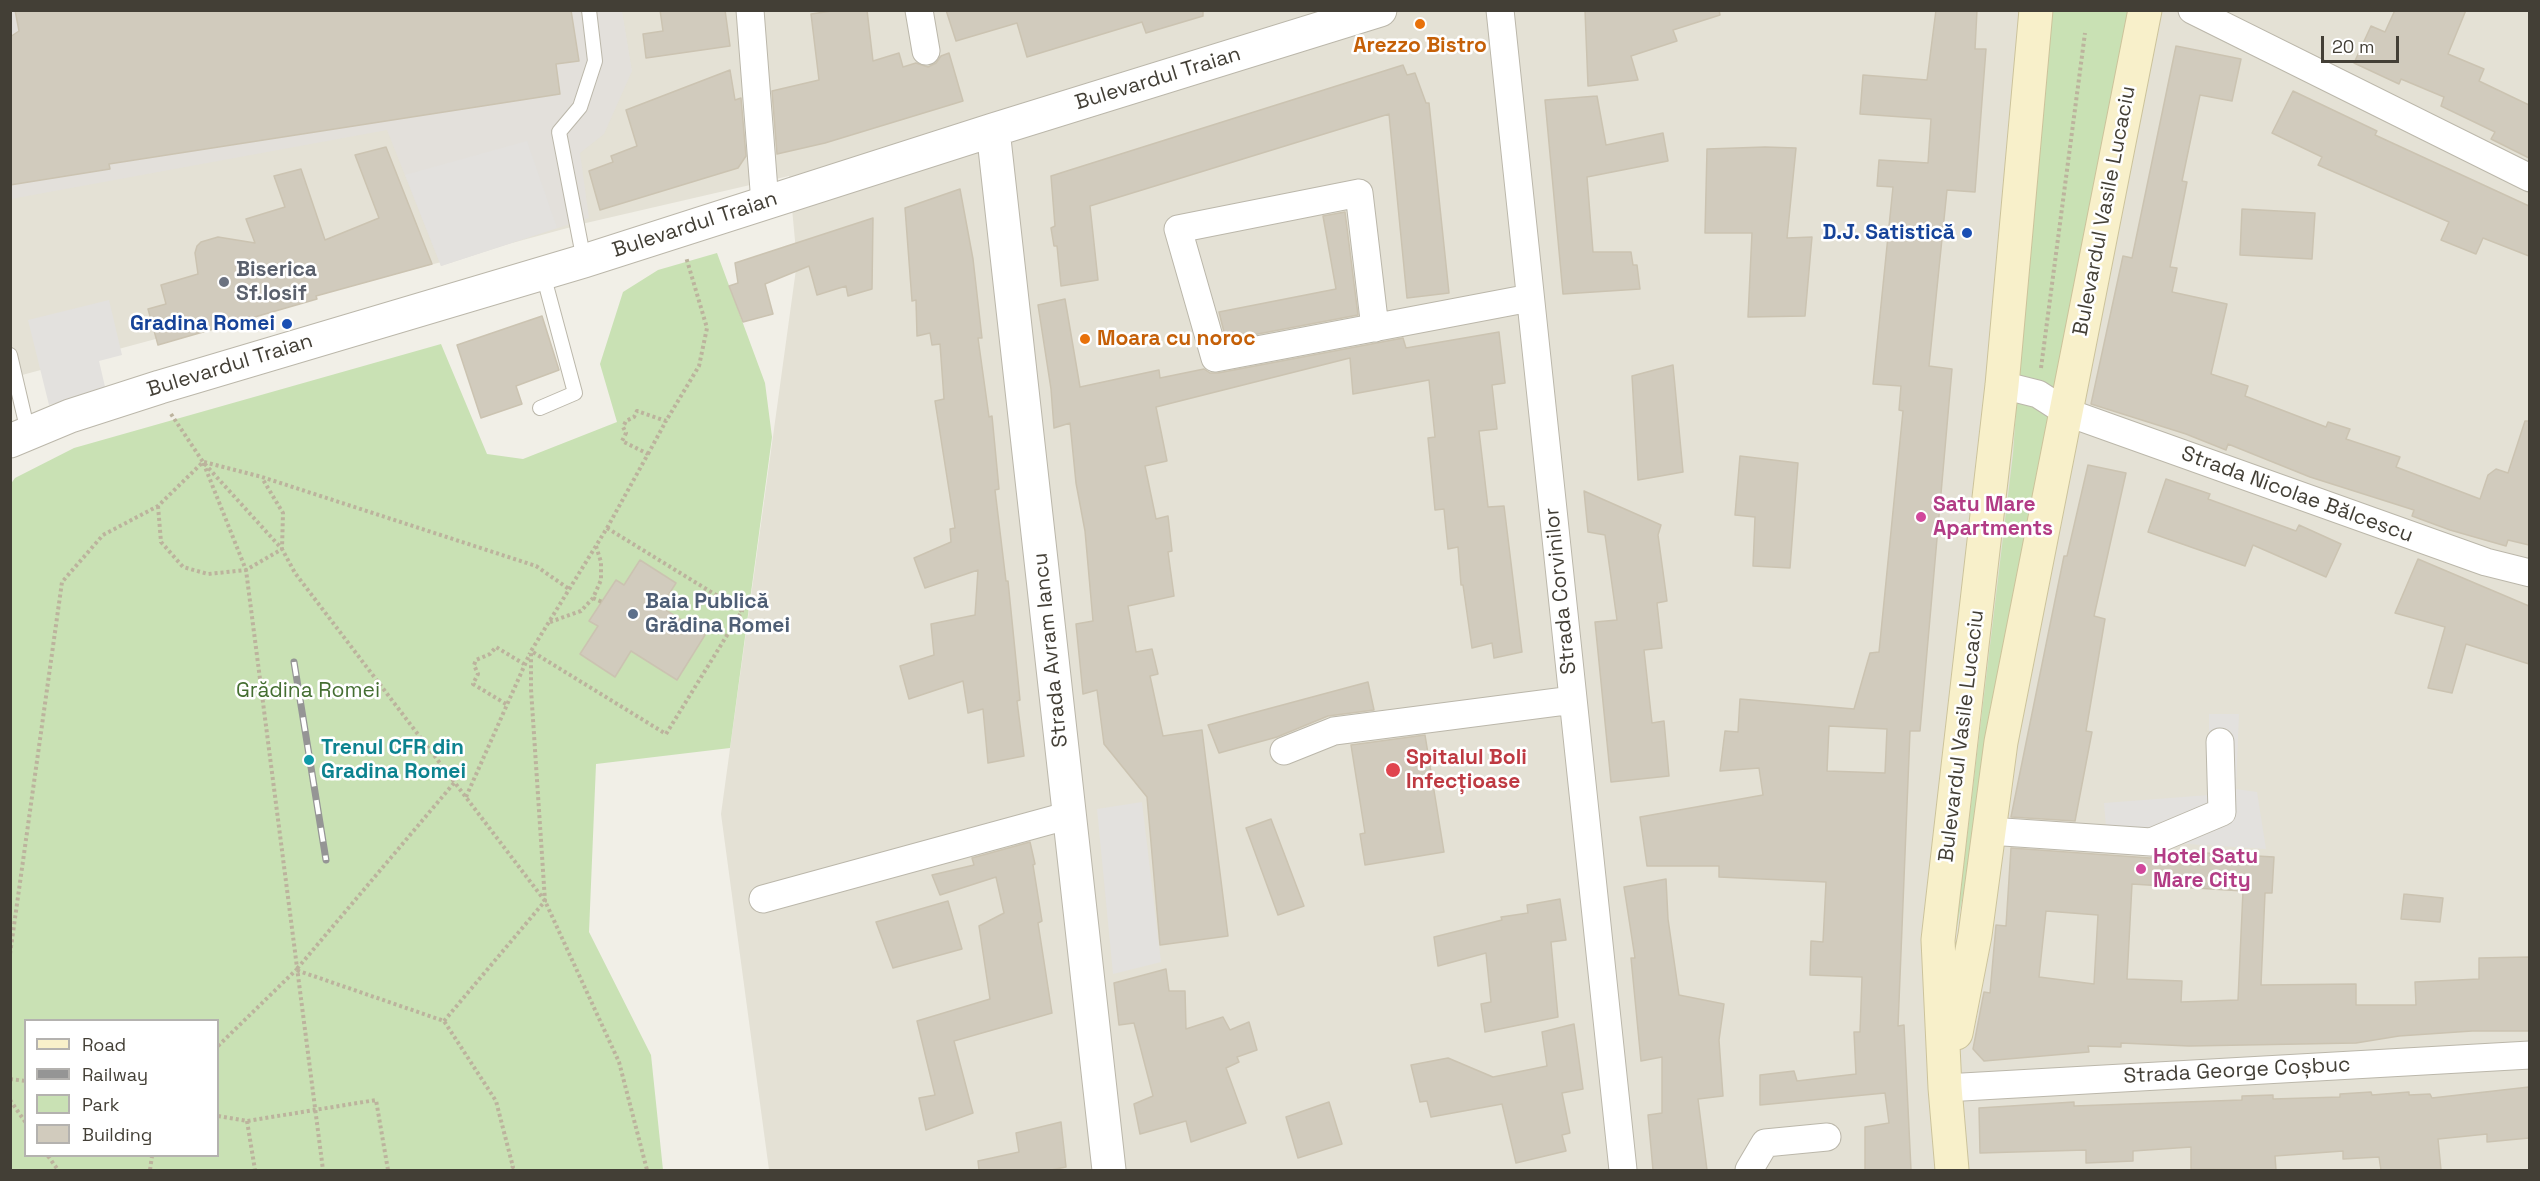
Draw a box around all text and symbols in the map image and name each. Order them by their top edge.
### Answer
marker: Arezzo Bistro [1413,17,1427,31]
scale bar [2324,24,2402,62]
place label: Arezzo Bistro [1353,33,1487,59]
text: 20 m [2332,35,2375,58]
street label: Bulevardul Traian [1072,42,1244,116]
street label: Bulevardul Vasile Lucaciu [2068,84,2142,338]
street label: Bulevardul Traian [609,186,781,264]
place label: D.J. Satistică [1822,220,1955,246]
marker: D.J. Satistică [1960,226,1974,240]
place label: Biserica Sf.Iosif [236,257,317,307]
marker: Biserica Sf.Iosif [217,275,231,289]
place label: Gradina Romei [130,311,275,337]
marker: Gradina Romei [280,317,294,331]
place label: Moara cu noroc [1097,326,1256,352]
street label: Bulevardul Traian [144,329,316,403]
marker: Moara cu noroc [1078,332,1092,346]
street label: Strada Nicolae Bălcescu [2178,441,2416,549]
place label: Satu Mare Apartments [1933,492,2053,542]
street label: Strada Corvinilor [1540,506,1582,676]
marker: Satu Mare Apartments [1914,510,1928,524]
street label: Strada Avram Iancu [1028,551,1074,749]
place label: Baia Publică Grădina Romei [645,589,790,639]
marker: Baia Publică Grădina Romei [626,607,640,621]
street label: Bulevardul Vasile Lucaciu [1934,608,1990,864]
park label: Grădina Romei [236,678,380,704]
place label: Trenul CFR din Gradina Romei [321,735,466,785]
place label: Spitalul Boli Infecțioase [1406,745,1527,795]
marker: Trenul CFR din Gradina Romei [302,753,316,767]
marker: Spitalul Boli Infecțioase [1384,761,1402,779]
place label: Hotel Satu Mare City [2153,844,2258,894]
marker: Hotel Satu Mare City [2134,862,2148,876]
legend [24,1019,219,1157]
text: Road [82,1033,126,1056]
street label: Strada George Coșbuc [2123,1052,2351,1090]
text: Railway [82,1063,148,1086]
text: Park [82,1093,119,1116]
text: Building [82,1123,152,1146]

